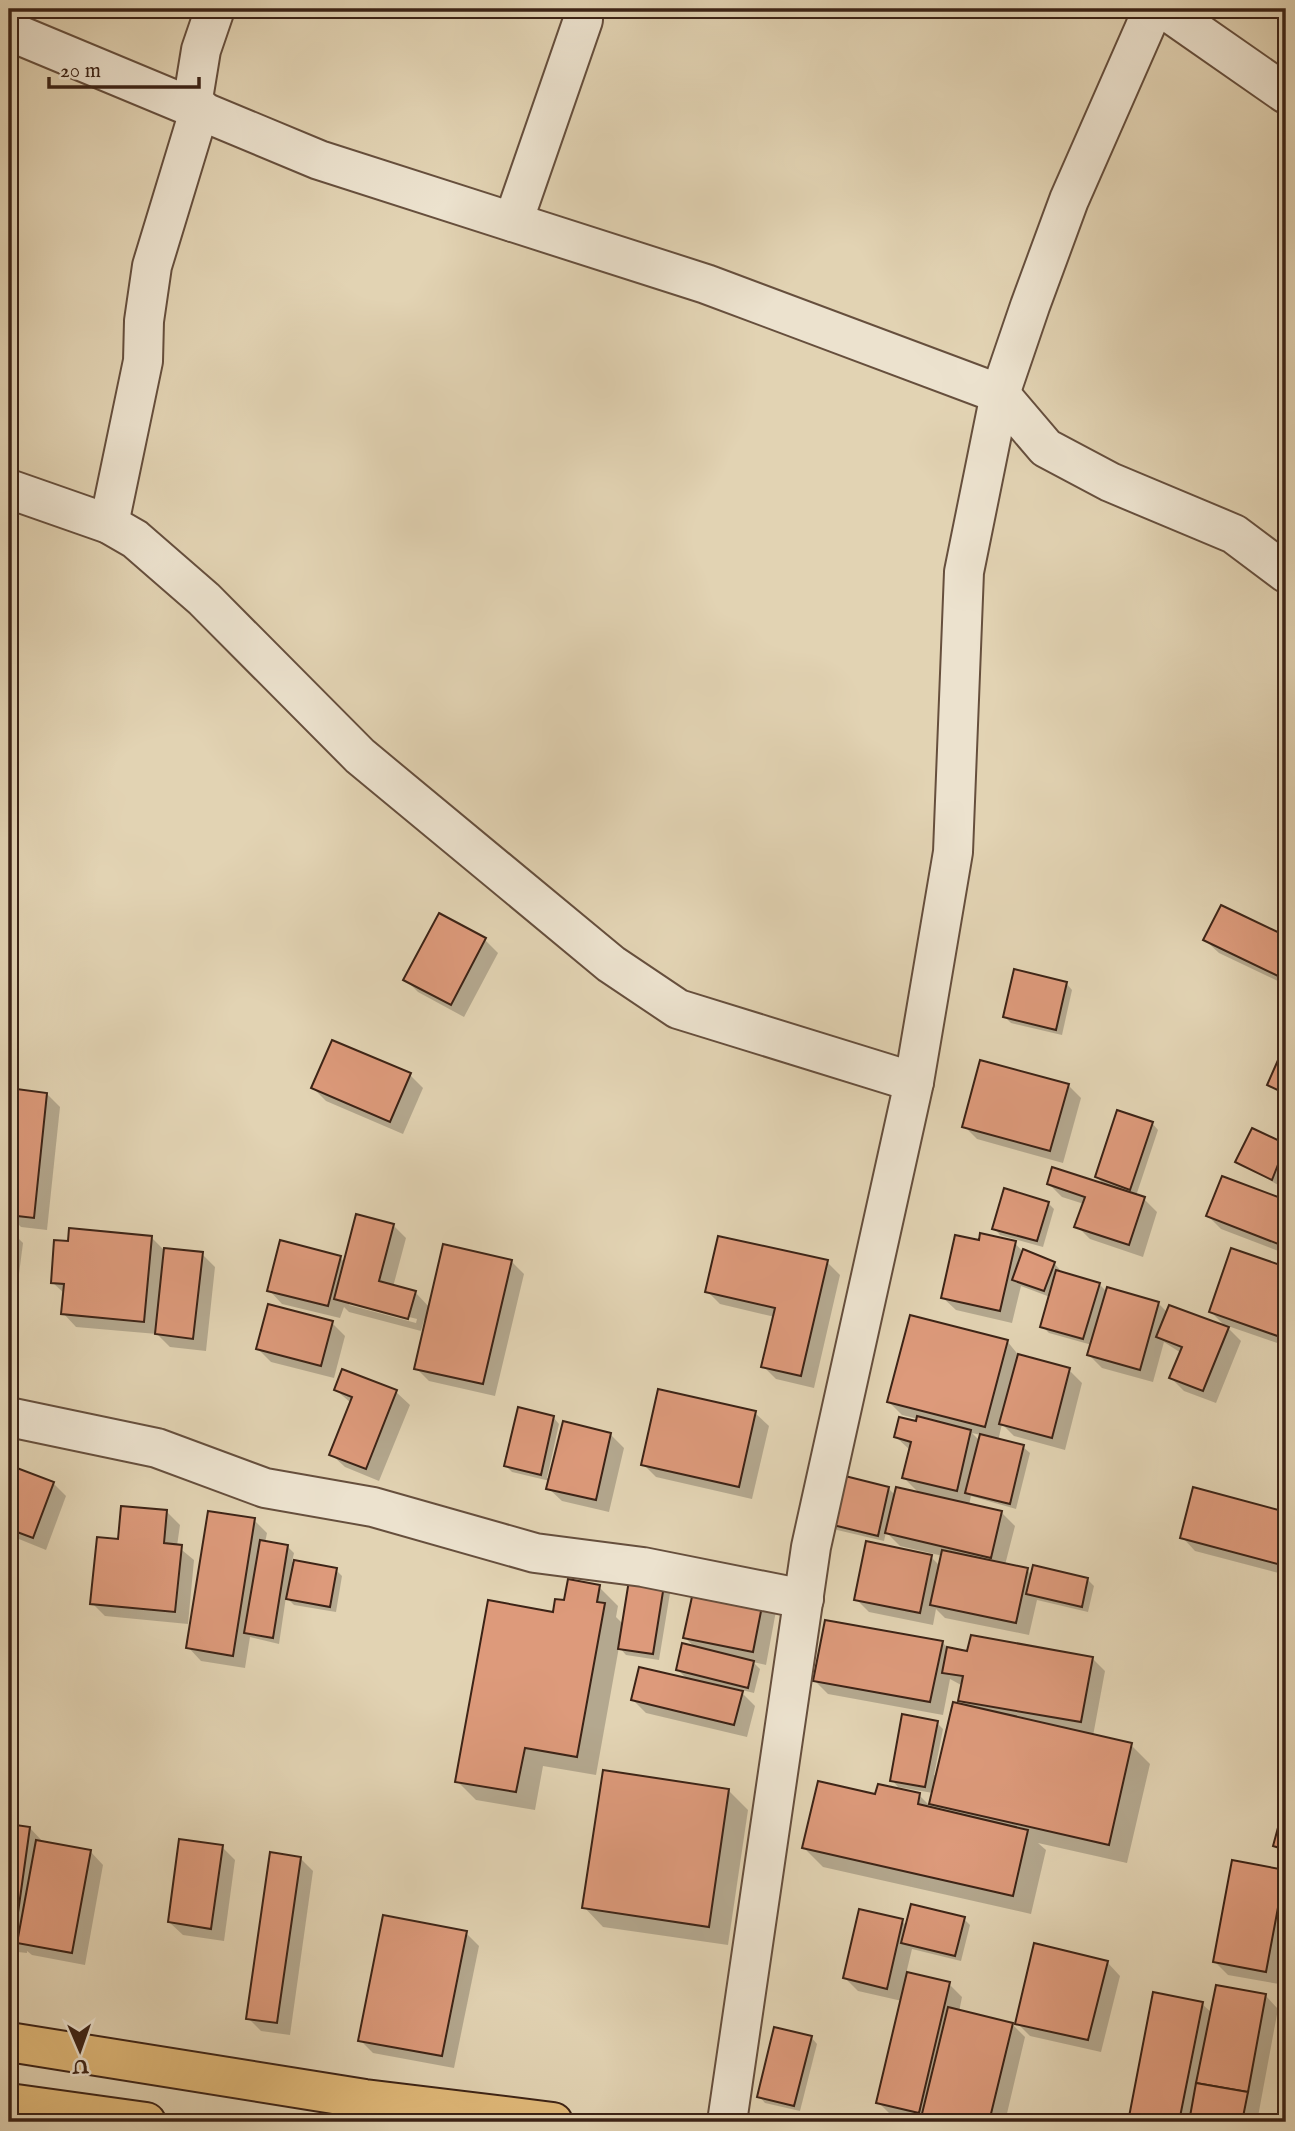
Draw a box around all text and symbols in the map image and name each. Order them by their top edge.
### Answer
scale bar [49,46,200,90]
text: 20 m [60,58,101,85]
north arrow [46,2016,116,2086]
text: U [71,2053,90,2077]

